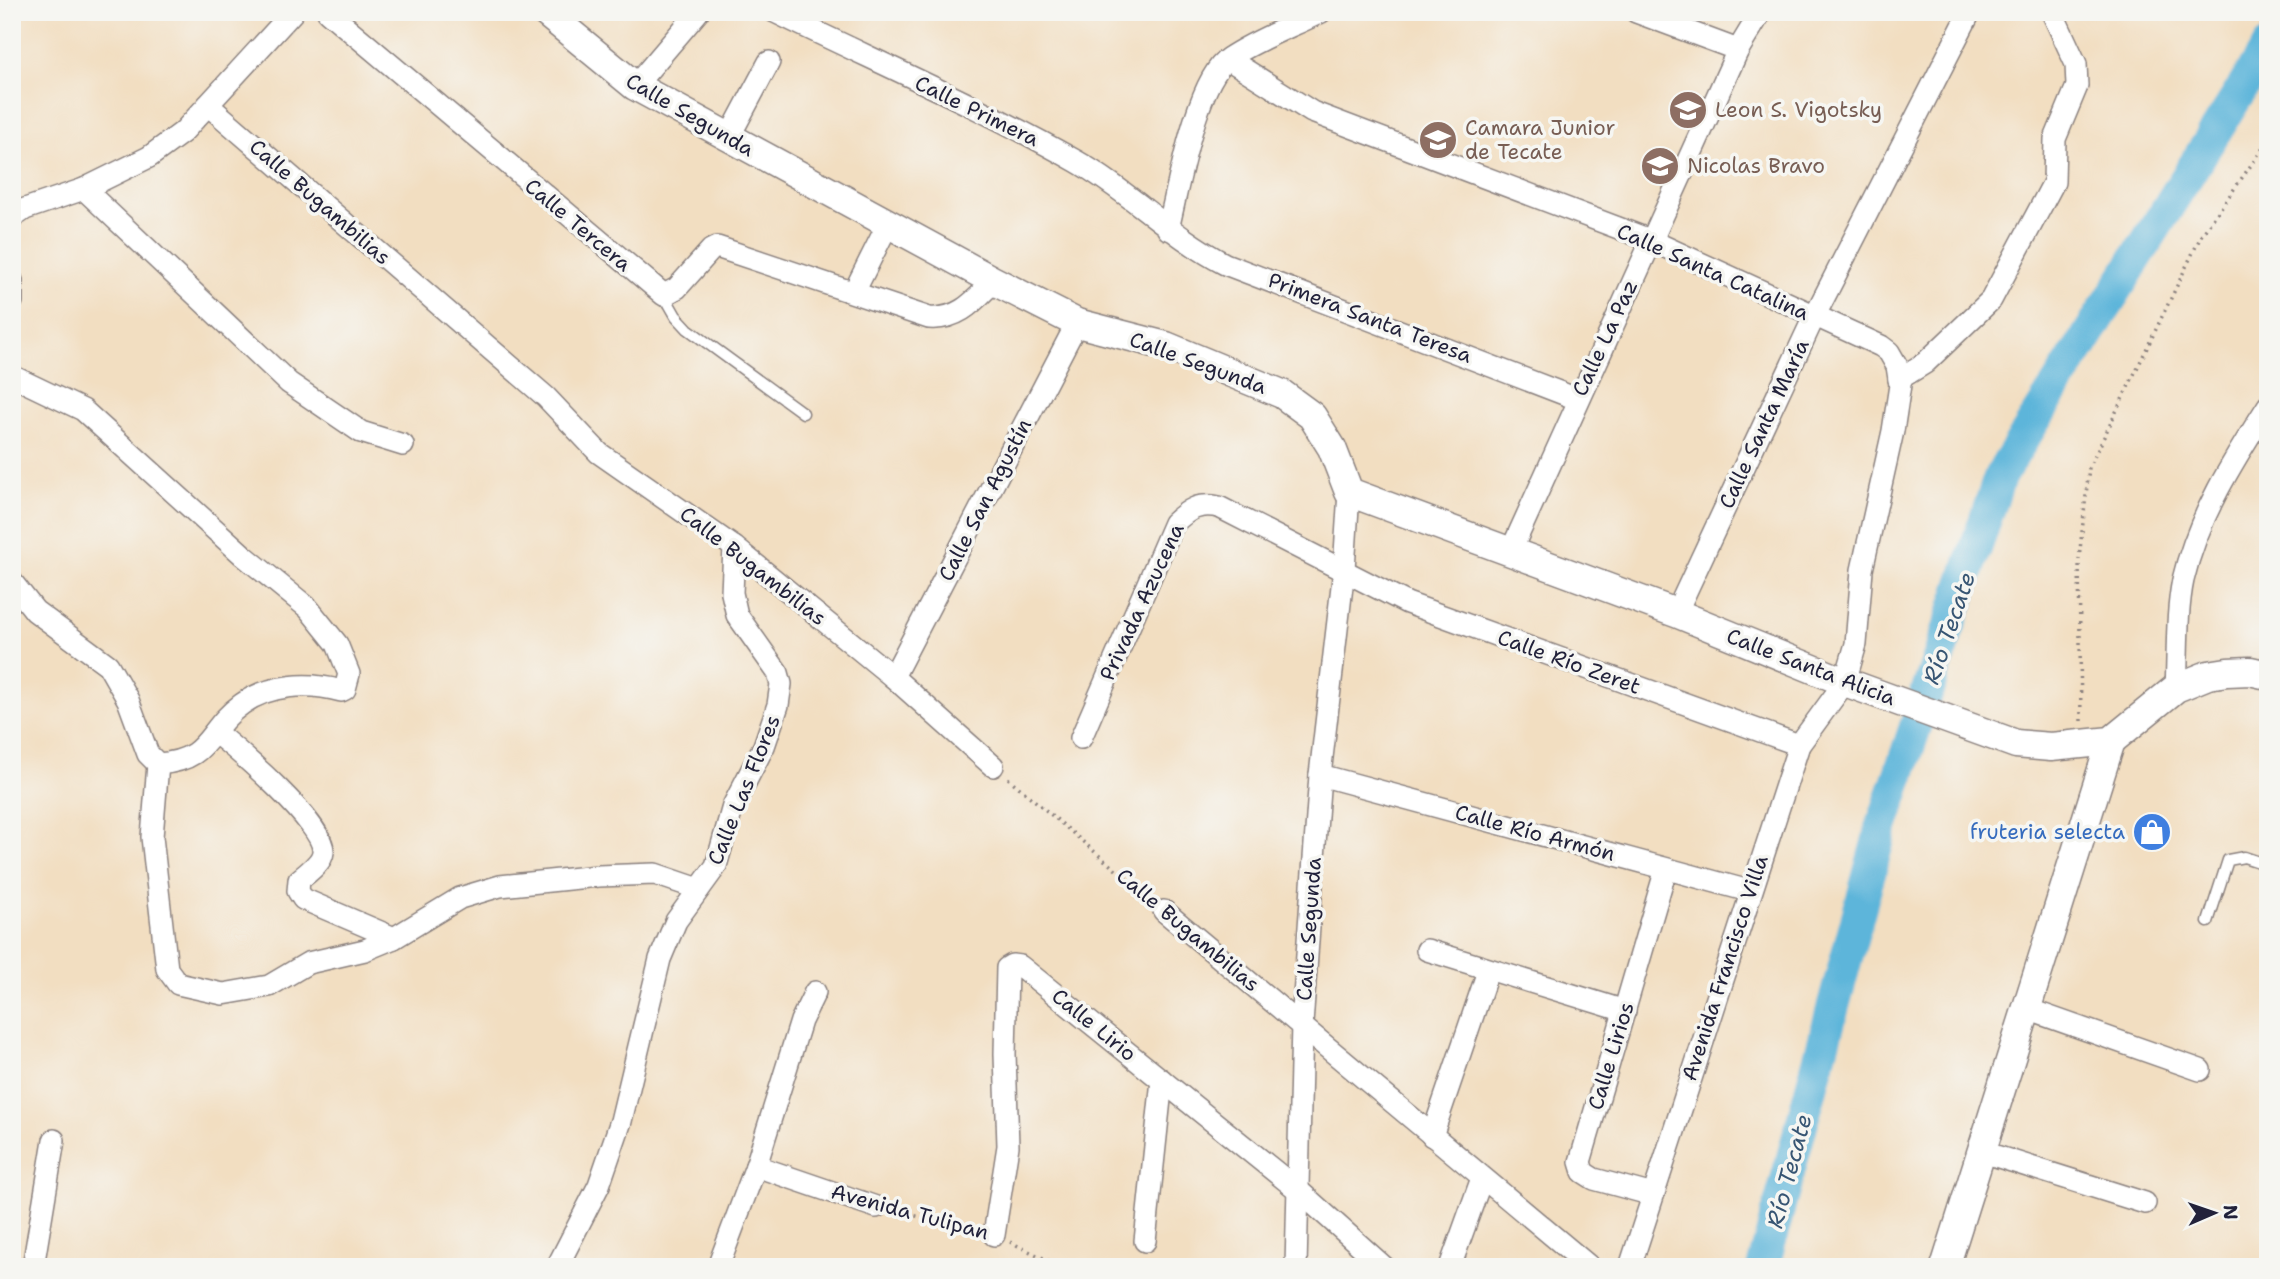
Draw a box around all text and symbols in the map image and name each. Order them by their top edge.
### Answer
street label: Calle Segunda [621,67,759,163]
street label: Calle Primera [910,69,1044,153]
school or university icon: Leon S. Vigotsky [1667,89,1709,131]
place label: Leon S. Vigotsky [1715,96,1882,124]
place label: Camara Junior de Tecate [1465,114,1615,166]
school or university icon: Camara Junior de Tecate [1417,119,1459,161]
street label: Calle Bugambilias [243,133,397,271]
school or university icon: Nicolas Bravo [1639,145,1681,187]
place label: Nicolas Bravo [1687,152,1825,180]
street label: Calle Tercera [519,172,637,278]
street label: Calle Santa Catalina [1612,217,1814,327]
street label: Primera Santa Teresa [1264,266,1476,370]
street label: Calle La Paz [1566,275,1644,401]
street label: Calle Segunda [1126,325,1270,401]
street label: Calle Santa María [1712,335,1816,513]
street label: Calle San Agustín [932,414,1038,586]
street label: Calle Bugambilias [674,500,832,632]
street label: Privada Azucena [1093,519,1191,685]
water label: Río Tecate [1916,568,1982,688]
street label: Calle Santa Alicia [1723,622,1899,712]
street label: Calle Río Zeret [1494,623,1644,701]
street label: Calle Las Flores [701,711,787,869]
street label: Calle Río Armón [1452,798,1618,868]
shop icon: fruteria selecta [2131,811,2173,853]
place label: fruteria selecta [1970,818,2125,846]
street label: Avenida Francisco Villa [1675,852,1775,1084]
street label: Calle Segunda [1290,856,1328,1002]
street label: Calle Bugambilias [1111,862,1265,998]
street label: Calle Lirio [1046,982,1142,1068]
street label: Calle Lirios [1581,999,1641,1113]
water label: Río Tecate [1759,1111,1819,1231]
street label: Avenida Tulipan [828,1177,992,1247]
north arrow [2178,1178,2248,1248]
text: N [2218,1204,2243,1220]

